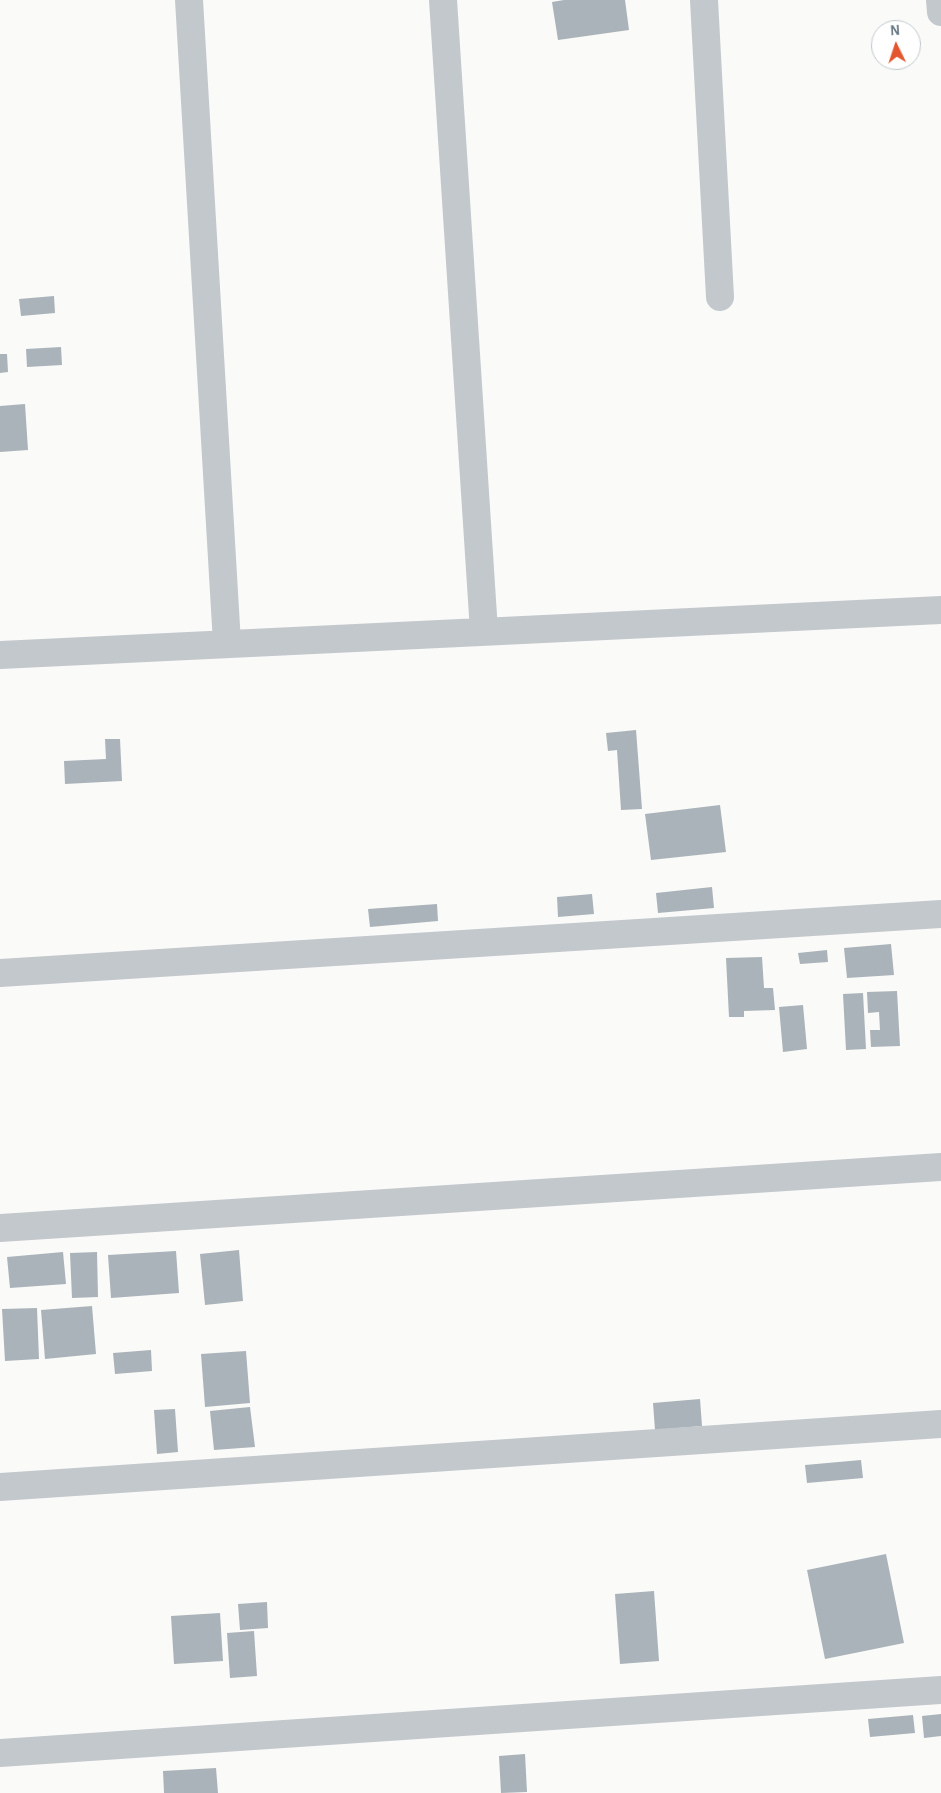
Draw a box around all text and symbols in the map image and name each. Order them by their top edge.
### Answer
north arrow [871,20,921,70]
text: N [890,24,900,38]

